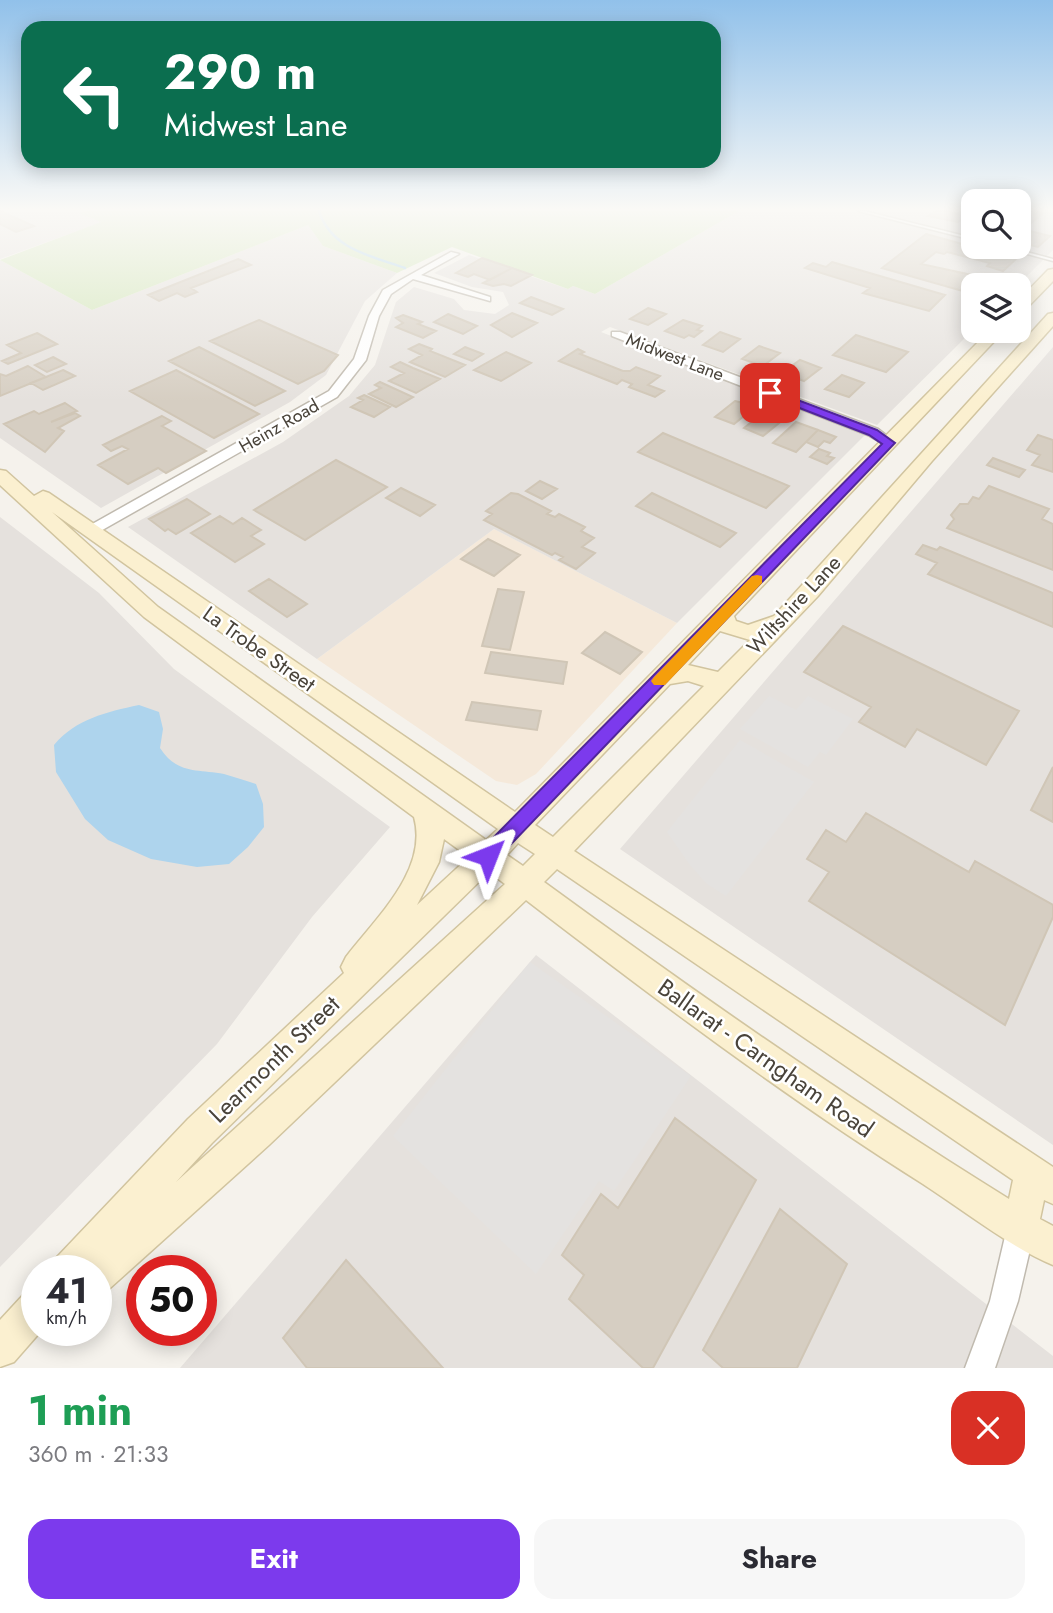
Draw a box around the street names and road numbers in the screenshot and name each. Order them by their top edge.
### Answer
street label: Midwest Lane [622,326,728,388]
street label: Heinz Road [234,393,324,459]
street label: Wiltshire Lane [740,548,848,661]
street label: La Trobe Street [197,599,321,699]
street label: Ballarat - Carngham Road [651,970,881,1146]
street label: Learmonth Street [201,987,348,1131]

